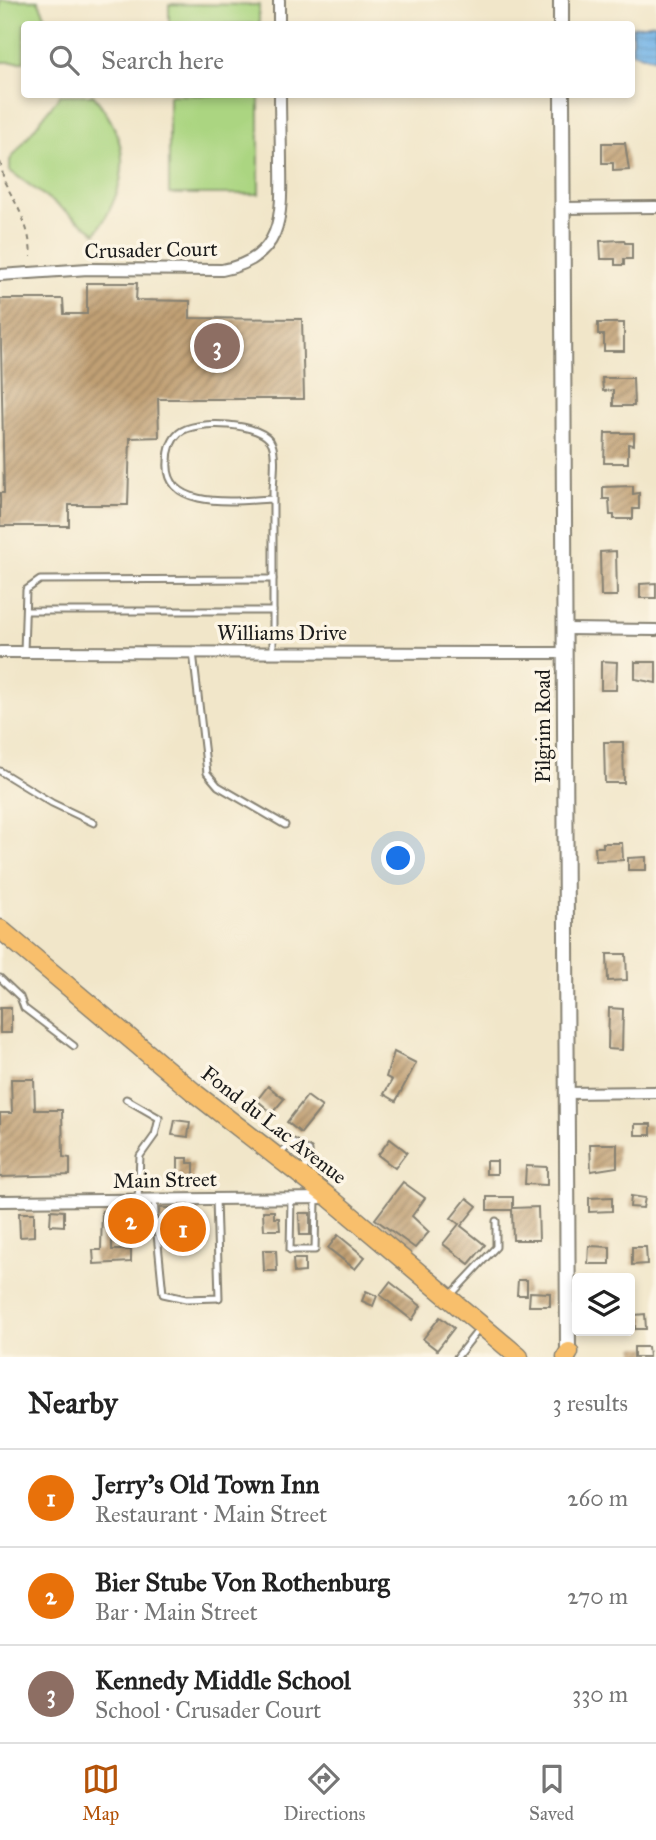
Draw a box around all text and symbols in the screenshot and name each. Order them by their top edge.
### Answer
search box [21,21,635,98]
icon: search [45,41,83,79]
text: Search here [101,44,224,76]
street label: Crusader Court [84,236,218,264]
pin: 3 [194,320,240,372]
street label: Williams Drive [217,620,347,646]
street label: Pilgrim Road [530,669,556,783]
your location [381,841,415,875]
street label: Fond du Lac Avenue [196,1060,352,1190]
street label: Main Street [113,1166,218,1194]
pin: 2 [108,1195,154,1247]
pin: 1 [160,1203,206,1255]
map controls [572,1273,635,1336]
button: layers [572,1273,635,1336]
text: Nearby [28,1385,118,1421]
text: 3 results [552,1389,628,1417]
text: Jerry's Old Town Inn [95,1468,320,1500]
text: 1 [46,1484,56,1512]
text: 260 m [567,1484,628,1512]
text: Restaurant · Main Street [95,1500,327,1528]
text: Bier Stube Von Rothenburg [95,1566,390,1598]
text: 2 [45,1582,57,1610]
text: 270 m [567,1582,628,1610]
text: Bar · Main Street [95,1598,258,1626]
text: Kennedy Middle School [95,1664,351,1696]
text: 3 [46,1680,56,1708]
text: 330 m [572,1680,628,1708]
text: School · Crusader Court [95,1696,321,1724]
tab: Map [82,1760,120,1825]
tab: Directions [283,1760,365,1825]
tab: Saved [529,1760,574,1825]

